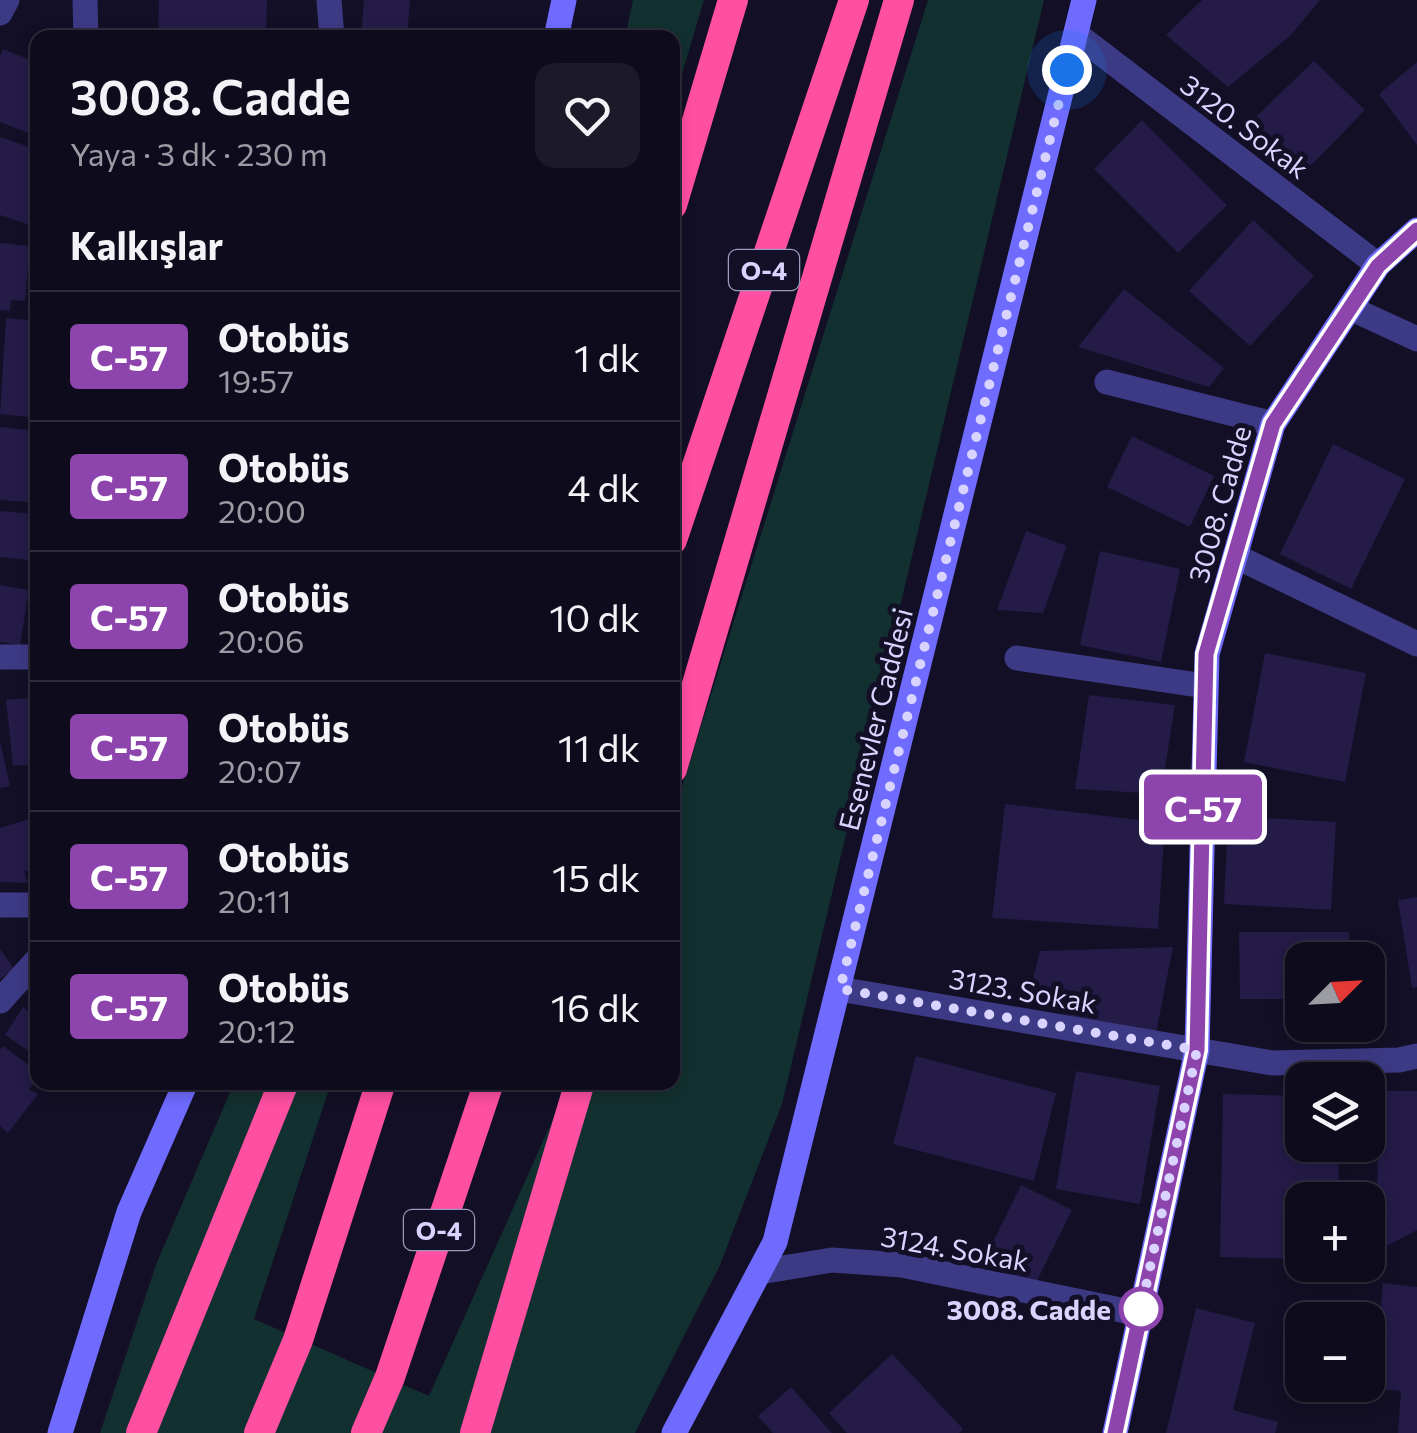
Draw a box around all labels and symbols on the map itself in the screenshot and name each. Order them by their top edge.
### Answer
your location [1042,45,1092,95]
street label: 3120. Sokak [1174,67,1316,185]
road number: O-4 [729,250,799,290]
street label: 3008. Cadde [1180,421,1258,587]
street label: Esenevler Caddesi [831,604,919,834]
line badge: C-57 [1133,774,1273,840]
north arrow [1285,942,1385,1042]
street label: 3123. Sokak [947,960,1099,1020]
road number: O-4 [404,1210,474,1250]
street label: 3124. Sokak [878,1218,1032,1278]
marker: 3008. Cadde [1120,1288,1162,1330]
place label: 3008. Cadde [946,1292,1111,1326]

